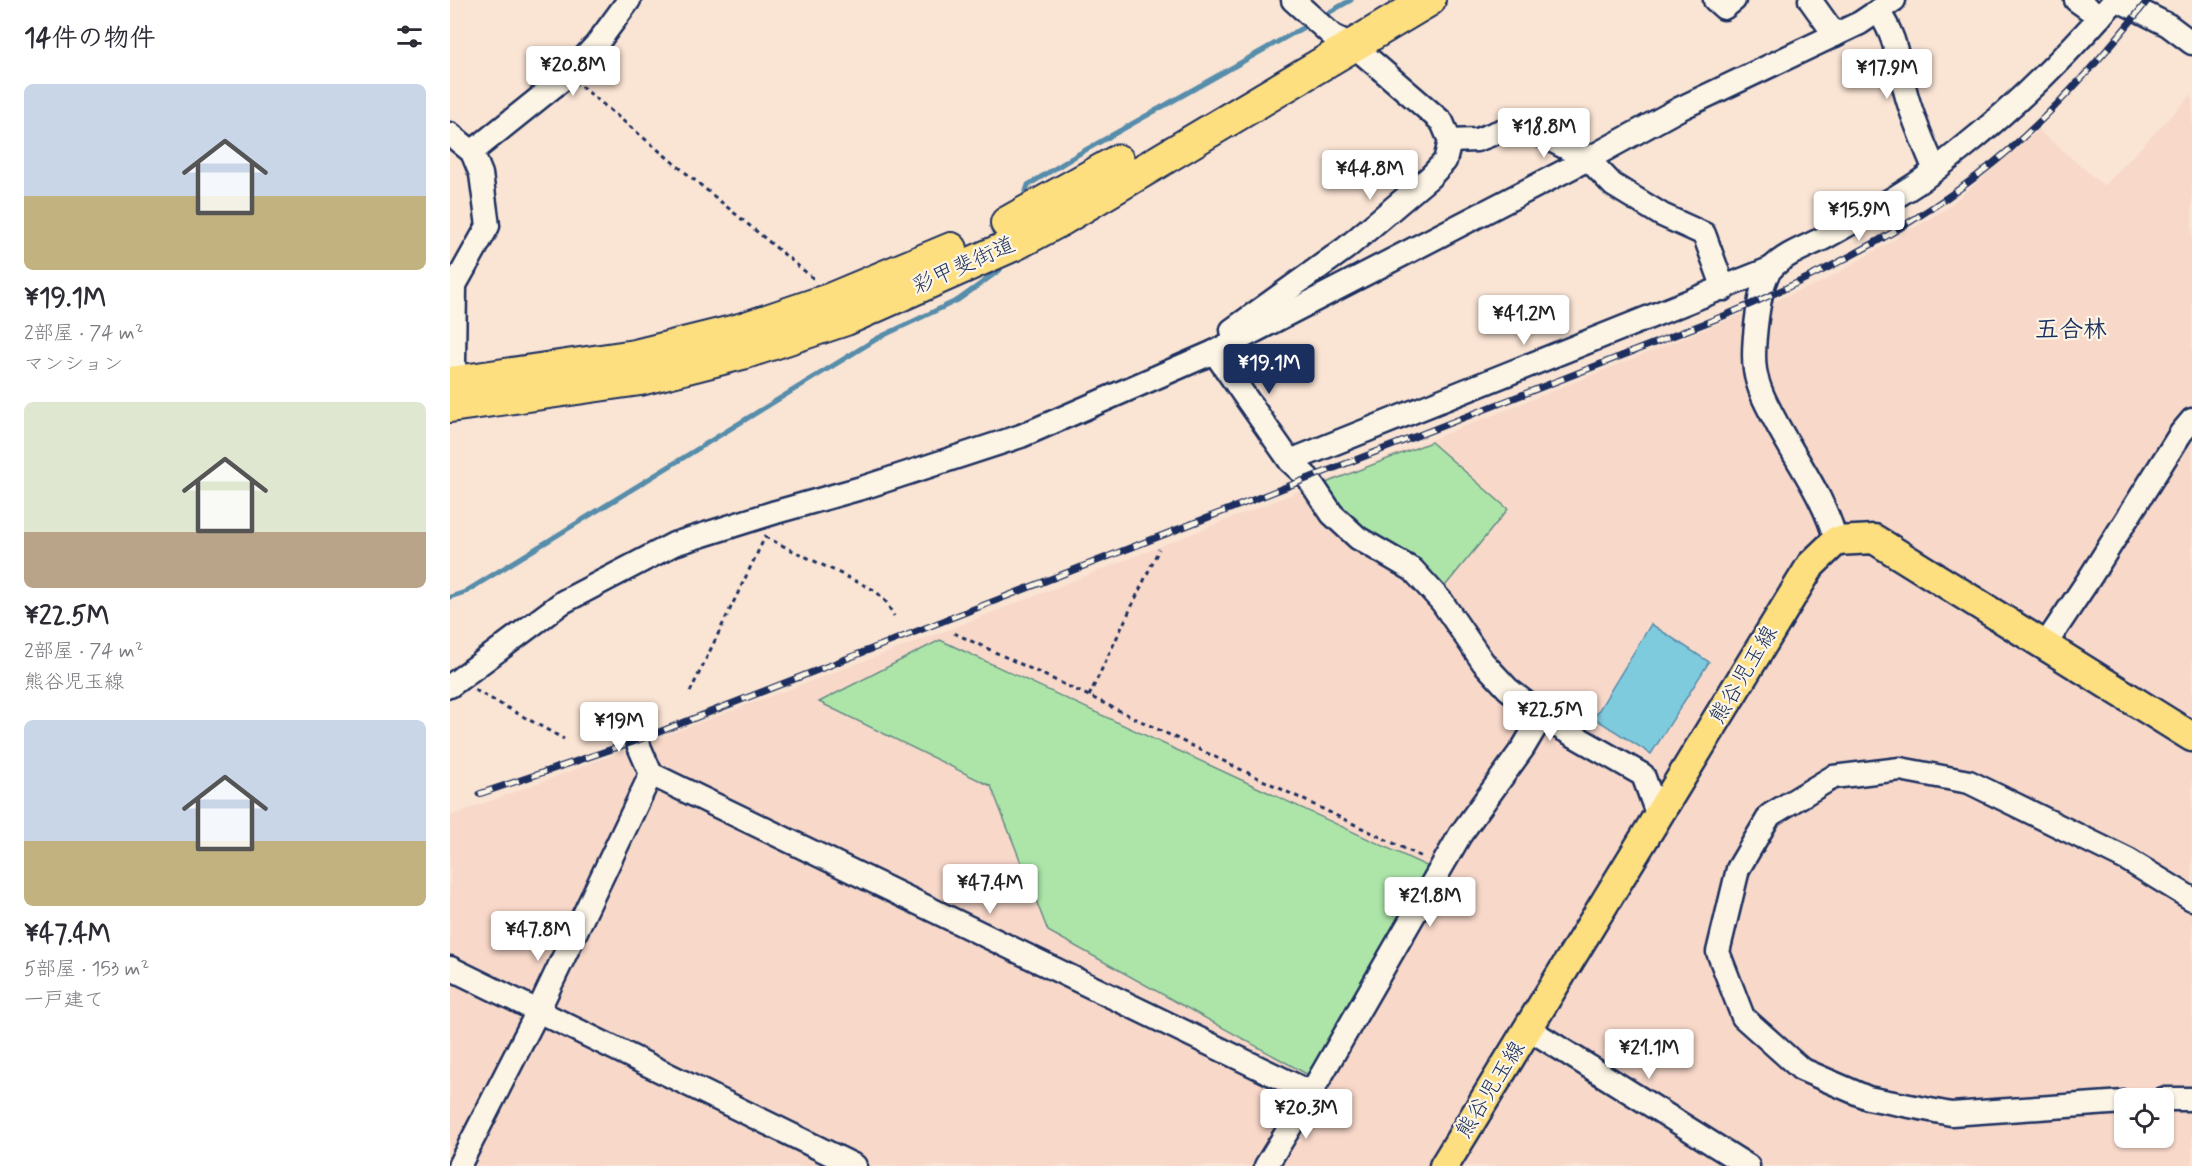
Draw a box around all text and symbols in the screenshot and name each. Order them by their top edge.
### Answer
icon: filters [393,20,426,53]
text: 14件の物件 [24,22,155,56]
pin: ¥20.8M [524,46,622,97]
pin: ¥17.9M [1838,49,1936,100]
text: ¥20.8M [540,52,606,79]
text: ¥17.9M [1856,55,1918,82]
pin: ¥18.8M [1495,108,1593,159]
text: ¥18.8M [1512,114,1576,141]
icon: home [171,123,279,231]
pin: ¥44.8M [1321,150,1419,201]
text: ¥44.8M [1336,156,1404,183]
pin: ¥15.9M [1810,191,1908,242]
text: ¥15.9M [1828,197,1890,224]
street label: 彩甲斐街道 [908,231,1020,301]
text: ¥19.1M [24,282,106,316]
pin: ¥41.2M [1475,295,1573,346]
text: ¥41.2M [1492,301,1556,328]
district label: 五合林 [2035,315,2107,346]
text: 2部屋 · 74 m² [24,320,144,347]
pin: ¥19.1M [1220,344,1318,395]
text: ¥19.1M [1237,350,1301,377]
text: マンション [24,351,123,378]
icon: home [171,441,279,549]
text: ¥22.5M [24,600,109,634]
street label: 熊谷児玉線 [1704,621,1784,729]
text: 2部屋 · 74 m² [24,638,144,665]
text: 熊谷児玉線 [24,669,124,696]
pin: ¥22.5M [1501,691,1599,742]
text: ¥22.5M [1517,697,1583,724]
pin: ¥19M [583,702,655,753]
text: ¥19M [594,708,644,735]
icon: home [171,759,279,867]
pin: ¥47.4M [941,864,1039,915]
text: ¥47.4M [957,870,1023,897]
pin: ¥21.8M [1381,877,1479,928]
text: ¥21.8M [1399,883,1461,910]
pin: ¥47.8M [489,911,587,962]
text: ¥47.8M [505,917,571,944]
text: ¥47.4M [24,918,111,952]
text: 5部屋 · 153 m² [24,956,149,983]
text: 一戸建て [24,987,104,1014]
pin: ¥21.1M [1600,1029,1698,1080]
text: ¥21.1M [1619,1035,1679,1062]
street label: 熊谷児玉線 [1450,1036,1532,1144]
map controls [2114,1088,2174,1148]
button: locate [2114,1088,2174,1148]
pin: ¥20.3M [1257,1089,1355,1140]
text: ¥20.3M [1274,1095,1338,1122]

